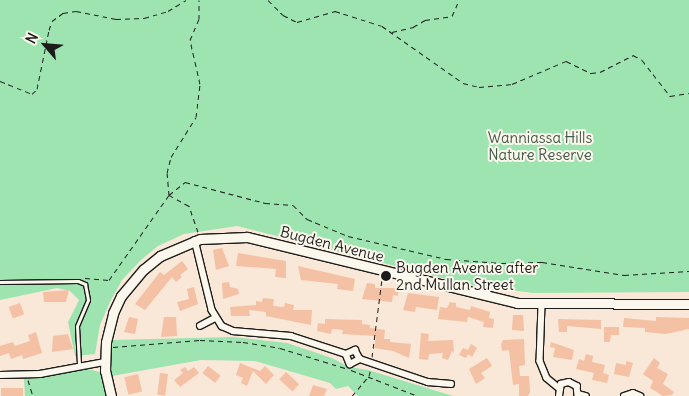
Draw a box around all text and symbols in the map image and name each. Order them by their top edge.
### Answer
north arrow [20,20,70,70]
text: N [21,30,42,47]
park label: Wanniassa Hills Nature Reserve [488,128,592,163]
street label: Bugden Avenue [278,222,386,266]
place label: Bugden Avenue after 2nd Mullan Street [396,258,538,293]
marker: Bugden Avenue after 2nd Mullan Street [380,270,392,282]

